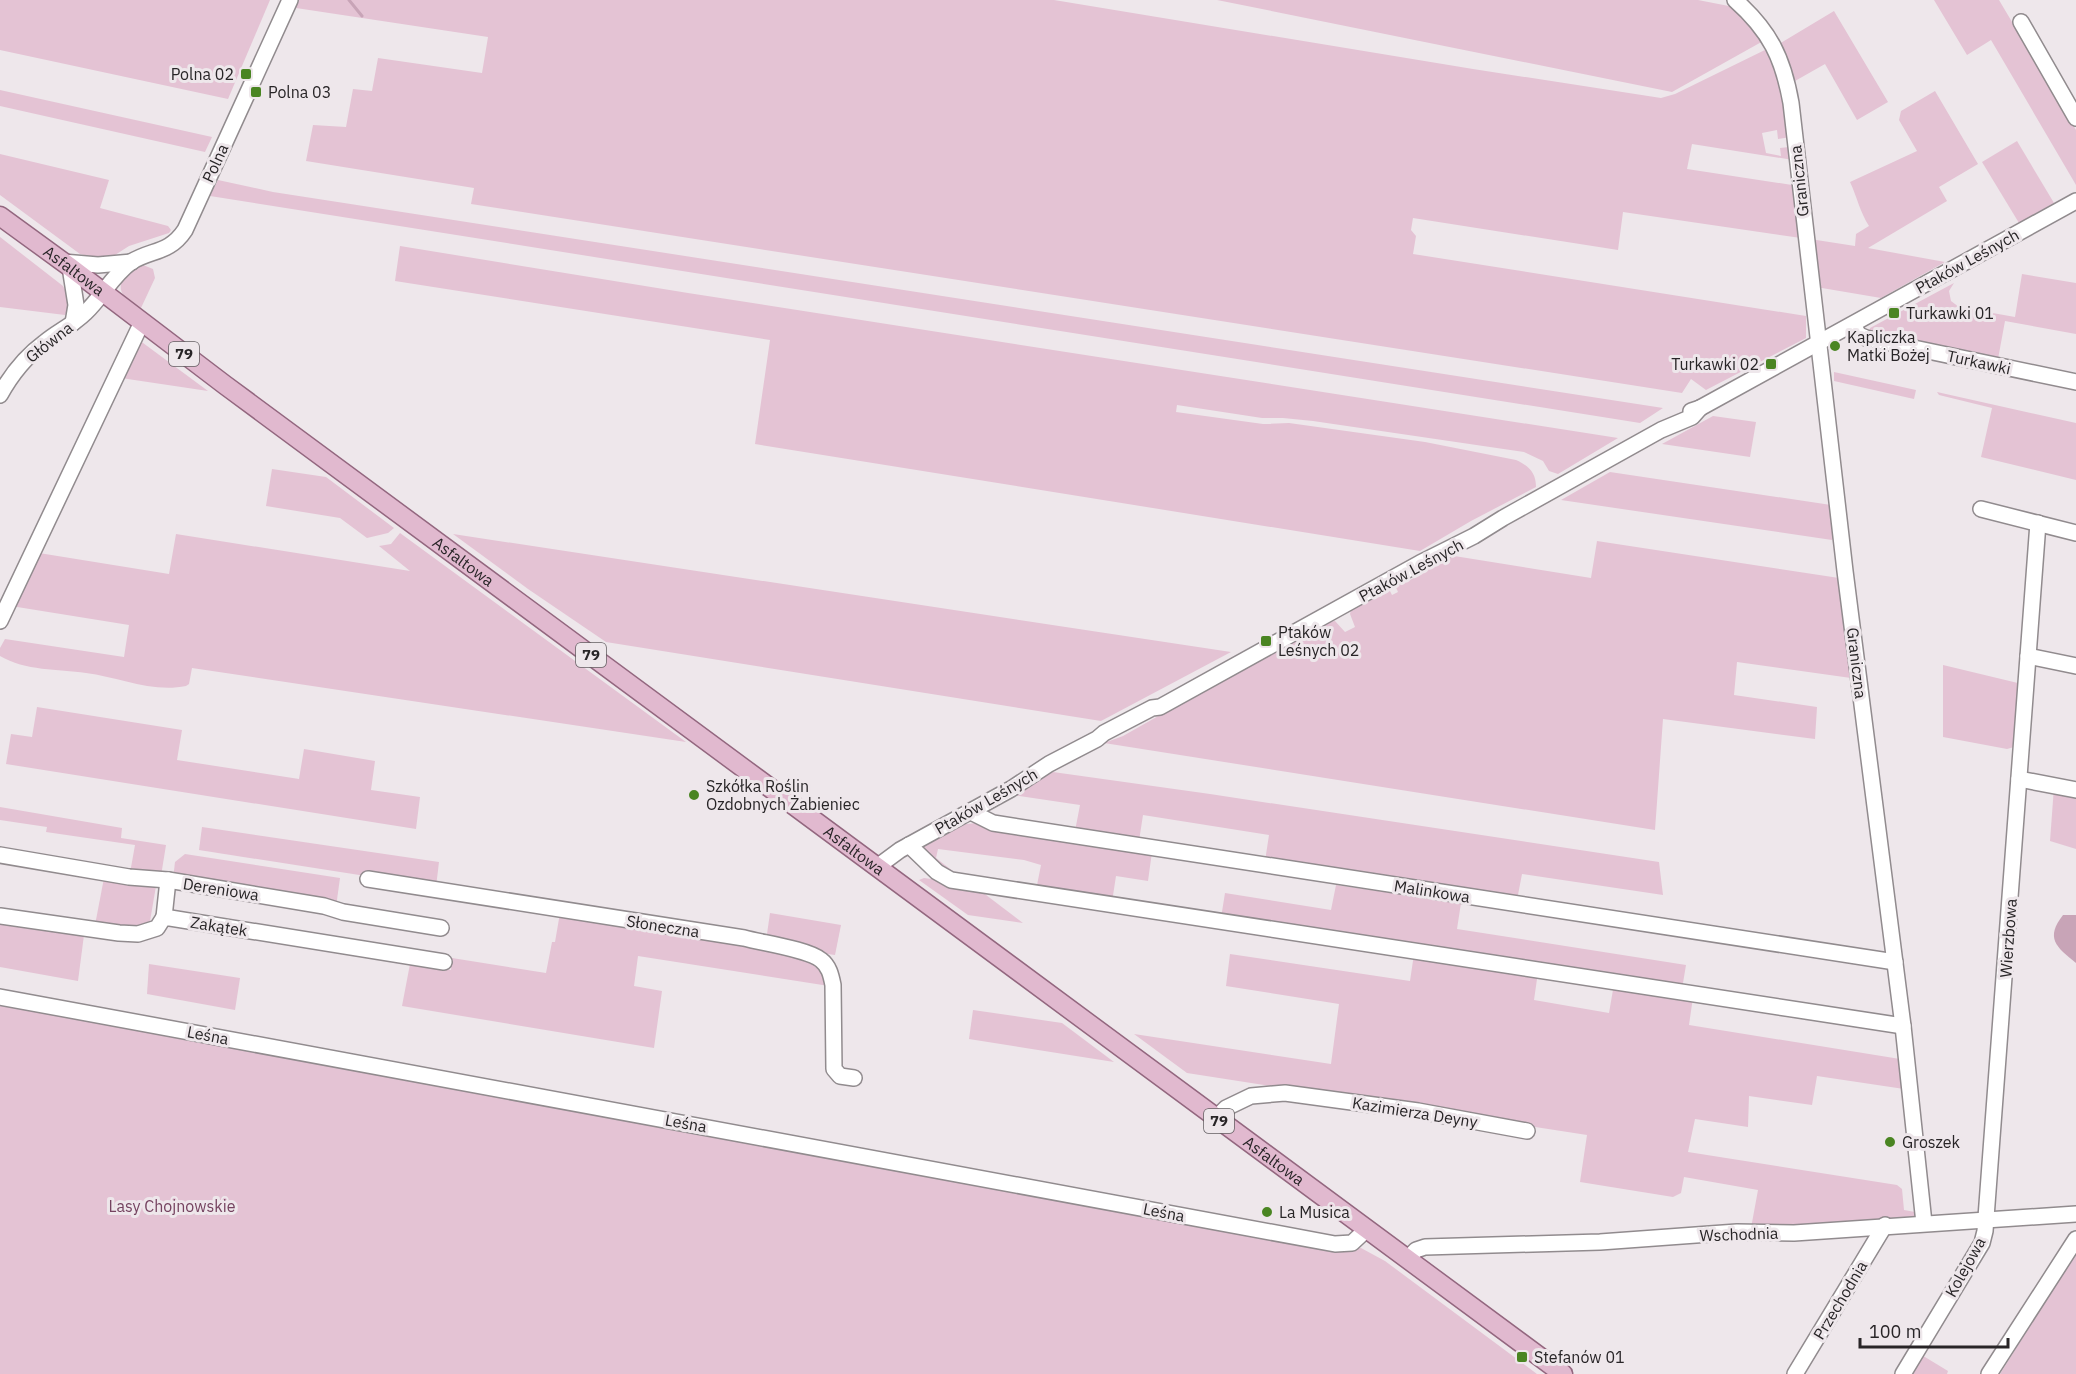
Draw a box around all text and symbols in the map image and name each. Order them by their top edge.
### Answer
place label: Polna 02 [171,64,234,84]
marker: Polna 02 [239,67,253,81]
place label: Polna 03 [268,82,331,102]
marker: Polna 03 [249,85,263,99]
street label: Polna [197,140,233,186]
street label: Graniczna [1785,144,1813,218]
street label: Ptaków Leśnych [1912,224,2022,298]
street label: Asfaltowa [40,241,109,300]
place label: Turkawki 01 [1906,303,1994,323]
marker: Turkawki 01 [1887,306,1901,320]
street label: Główna [21,317,77,367]
place label: Kapliczka Matki Bożej [1847,327,1930,365]
marker: Kapliczka Matki Bożej [1828,339,1842,353]
road number: 79 [169,342,199,366]
street label: Turkawki [1945,345,2013,379]
place label: Turkawki 02 [1671,354,1759,374]
marker: Turkawki 02 [1764,357,1778,371]
street label: Asfaltowa [429,532,498,591]
street label: Ptaków Leśnych [1355,534,1467,606]
place label: Ptaków Leśnych 02 [1278,622,1359,660]
street label: Graniczna [1843,626,1871,700]
marker: Ptaków Leśnych 02 [1259,634,1273,648]
road number: 79 [576,643,606,667]
street label: Ptaków Leśnych [931,763,1041,839]
place label: Szkółka Roślin Ozdobnych Żabieniec [706,776,860,814]
marker: Szkółka Roślin Ozdobnych Żabieniec [687,788,701,802]
street label: Asfaltowa [820,821,889,880]
street label: Dereniowa [182,873,261,905]
street label: Malinkowa [1393,875,1472,907]
street label: Wierzbowa [1995,897,2021,978]
street label: Słoneczna [625,910,701,942]
street label: Zakątek [189,912,250,940]
street label: Leśna [185,1021,231,1049]
street label: Kazimierza Deyny [1351,1092,1479,1132]
street label: Leśna [664,1109,709,1137]
road number: 79 [1204,1109,1234,1133]
street label: Asfaltowa [1240,1131,1309,1190]
place label: Groszek [1902,1132,1961,1152]
marker: Groszek [1883,1135,1897,1149]
park label: Lasy Chojnowskie [108,1196,236,1216]
street label: Leśna [1141,1198,1187,1226]
place label: La Musica [1279,1202,1350,1222]
marker: La Musica [1260,1205,1274,1219]
street label: Wschodnia [1699,1223,1779,1245]
street label: Kolejowa [1940,1233,1990,1300]
street label: Przechodnia [1809,1257,1872,1343]
scale bar [1860,1311,2008,1349]
text: 100 m [1869,1320,1921,1343]
place label: Stefanów 01 [1534,1347,1625,1367]
marker: Stefanów 01 [1515,1350,1529,1364]

